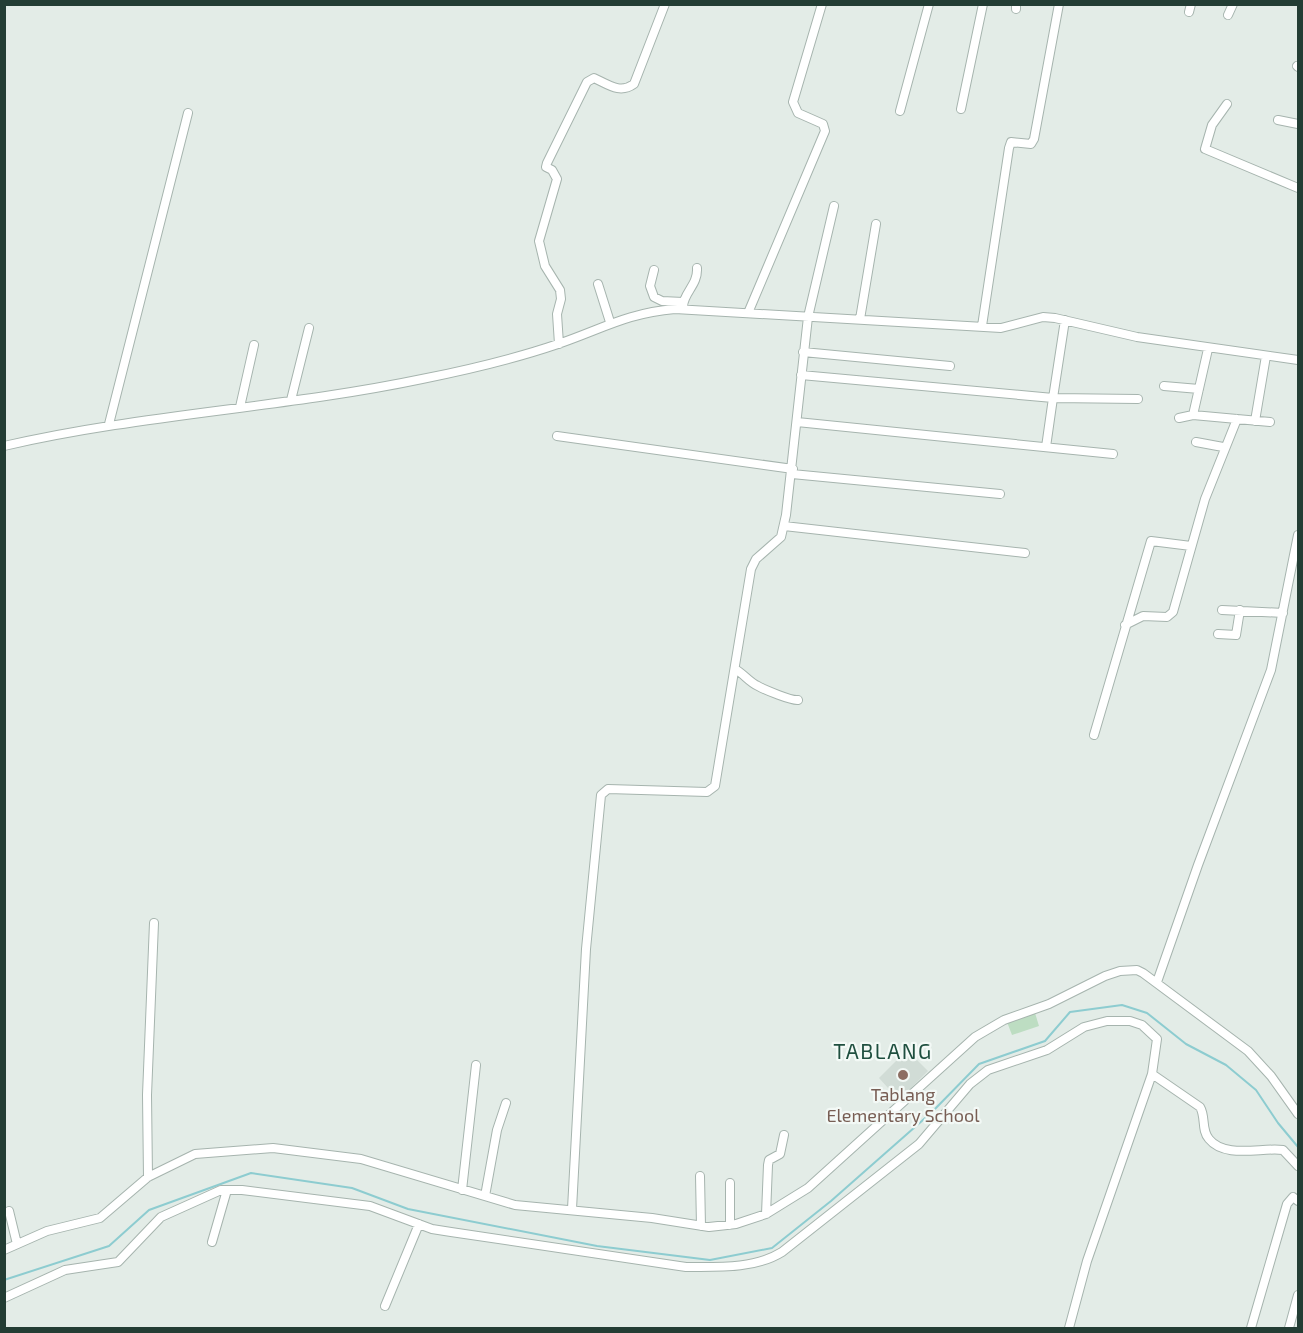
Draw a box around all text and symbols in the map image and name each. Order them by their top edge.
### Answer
district label: TABLANG [833,1038,933,1063]
marker: Tablang Elementary School [896,1068,910,1082]
place label: Tablang Elementary School [826,1083,980,1126]

